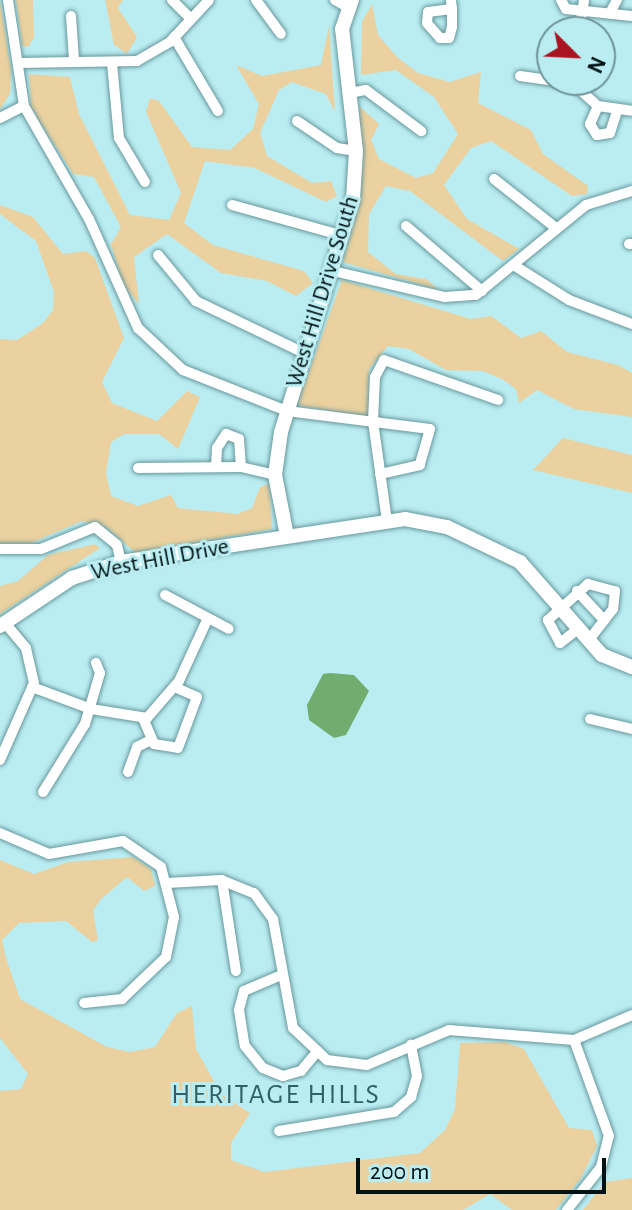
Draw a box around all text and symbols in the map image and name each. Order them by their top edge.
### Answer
north arrow [536,16,616,96]
text: N [583,53,609,76]
street label: West Hill Drive South [280,193,366,391]
street label: West Hill Drive [89,533,231,587]
district label: HERITAGE HILLS [171,1078,381,1112]
scale bar [360,1142,610,1192]
text: 200 m [370,1160,429,1184]

